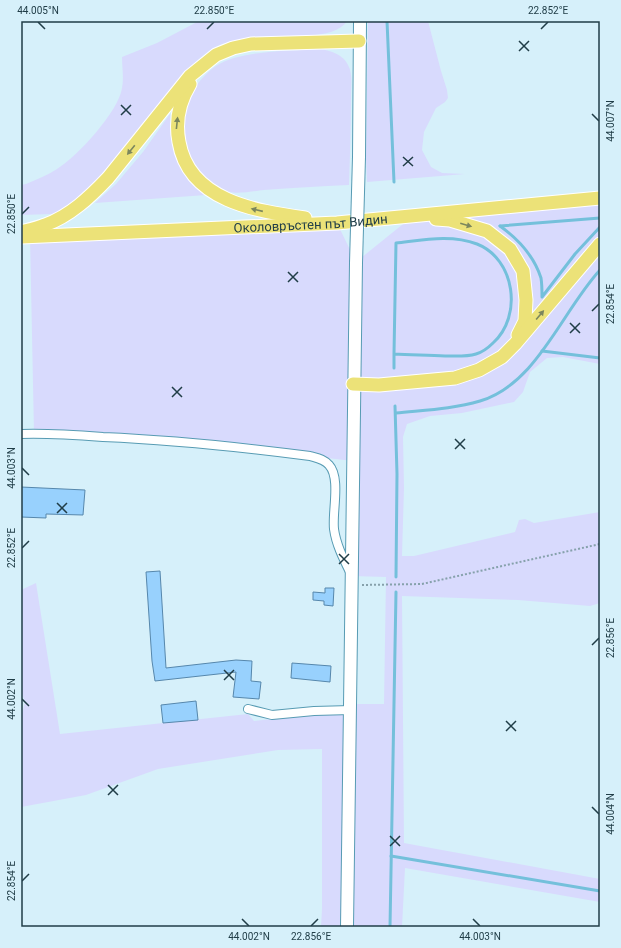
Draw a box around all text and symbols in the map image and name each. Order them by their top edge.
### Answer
text: 44.005°N [17,5,59,16]
text: 22.850°E [194,5,234,16]
text: 22.852°E [528,5,568,16]
text: 44.007°N [605,100,616,142]
one-way arrow [174,117,181,129]
one-way arrow [127,145,135,156]
text: 22.850°E [6,194,17,234]
one-way arrow [251,206,264,212]
street label: Околовръстен път Видин [233,211,388,236]
one-way arrow [460,222,472,228]
text: 22.854°E [605,284,616,324]
one-way arrow [536,309,545,320]
text: 44.003°N [6,447,17,489]
text: 22.852°E [6,528,17,568]
text: 22.856°E [605,618,616,658]
text: 44.002°N [6,678,17,720]
text: 44.004°N [605,793,616,835]
text: 22.854°E [6,861,17,901]
text: 44.002°N [228,931,270,942]
text: 22.856°E [291,931,331,942]
text: 44.003°N [459,931,501,942]

